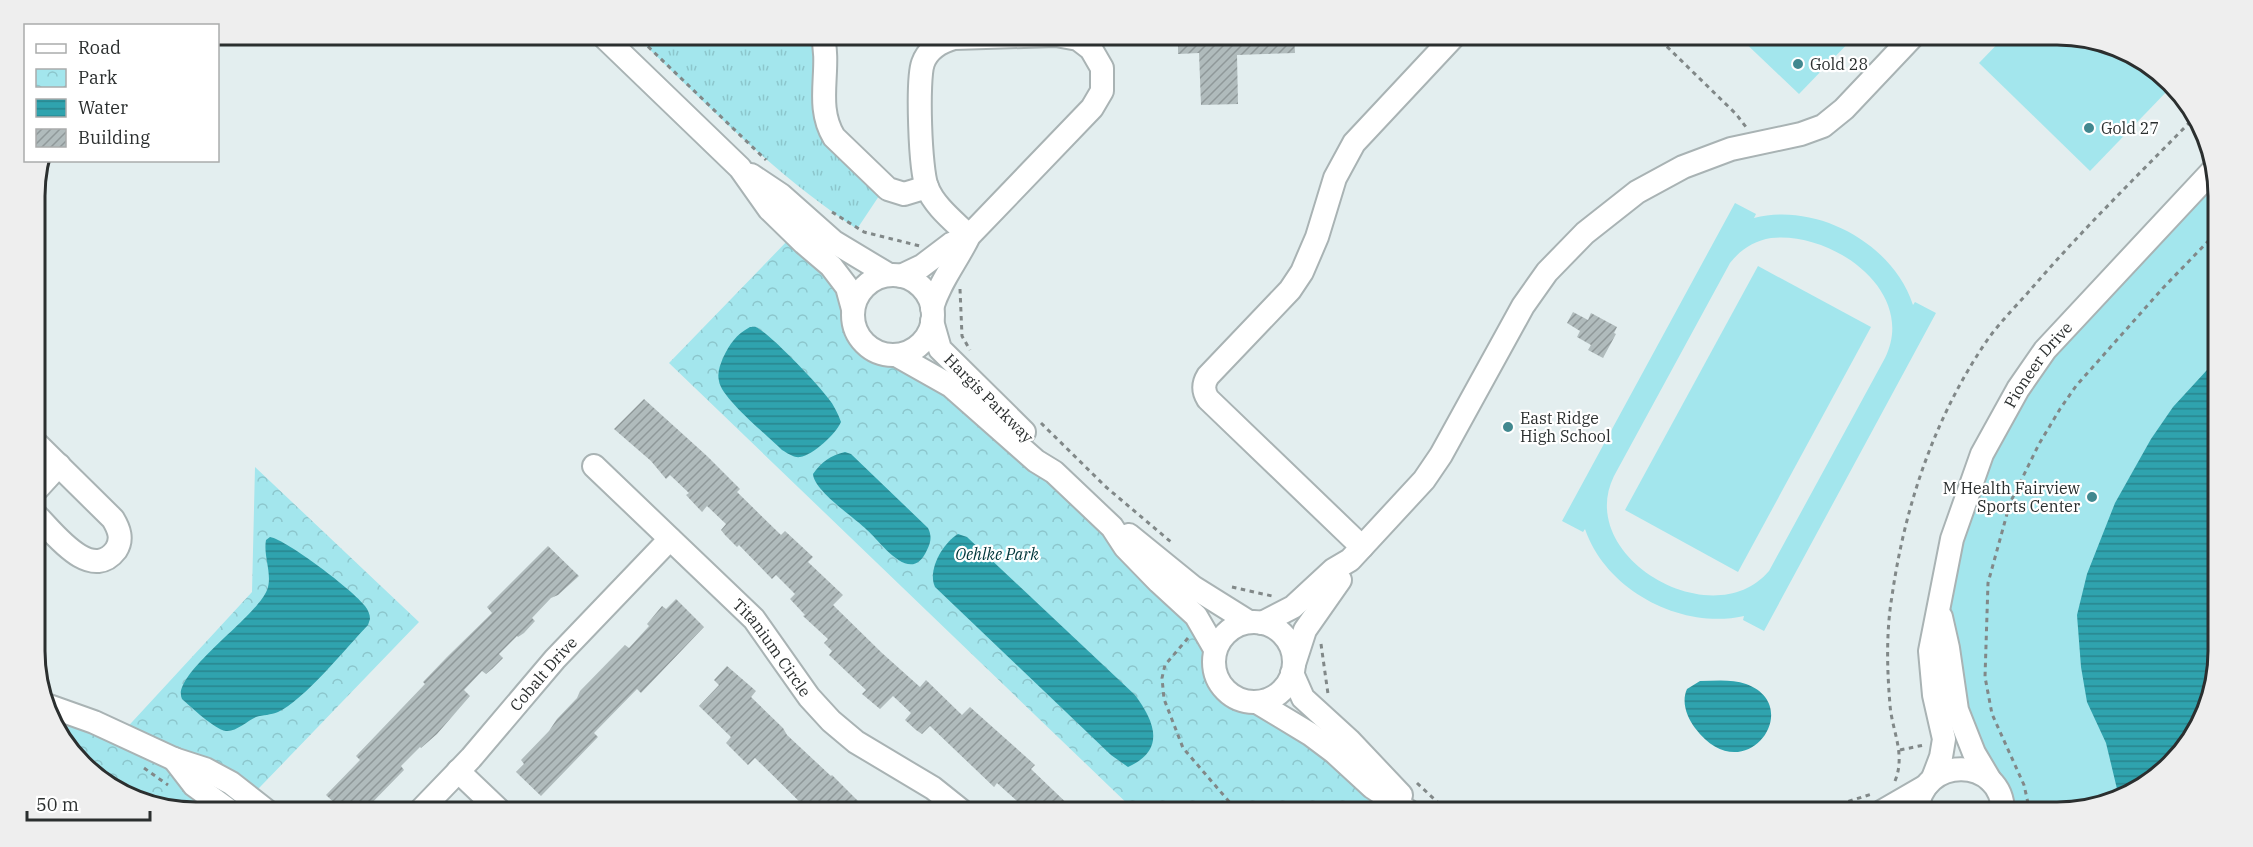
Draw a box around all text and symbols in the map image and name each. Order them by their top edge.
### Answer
legend [24,24,219,162]
text: Road [78,36,121,59]
place label: Gold 28 [1810,54,1868,74]
marker: Gold 28 [1791,57,1805,71]
text: Park [78,66,118,89]
text: Water [78,96,128,119]
place label: Gold 27 [2101,118,2159,138]
marker: Gold 27 [2082,121,2096,135]
text: Building [78,126,150,149]
street label: Pioneer Drive [2000,317,2076,411]
street label: Hargis Parkway [940,349,1038,447]
place label: East Ridge High School [1520,408,1611,446]
marker: East Ridge High School [1501,420,1515,434]
place label: M Health Fairview Sports Center [1943,478,2081,516]
marker: M Health Fairview Sports Center [2085,490,2099,504]
park label: Oehlke Park [955,544,1039,564]
street label: Titanium Circle [729,594,816,701]
street label: Cobalt Drive [505,632,581,715]
scale bar [27,784,150,822]
text: 50 m [36,793,79,816]

